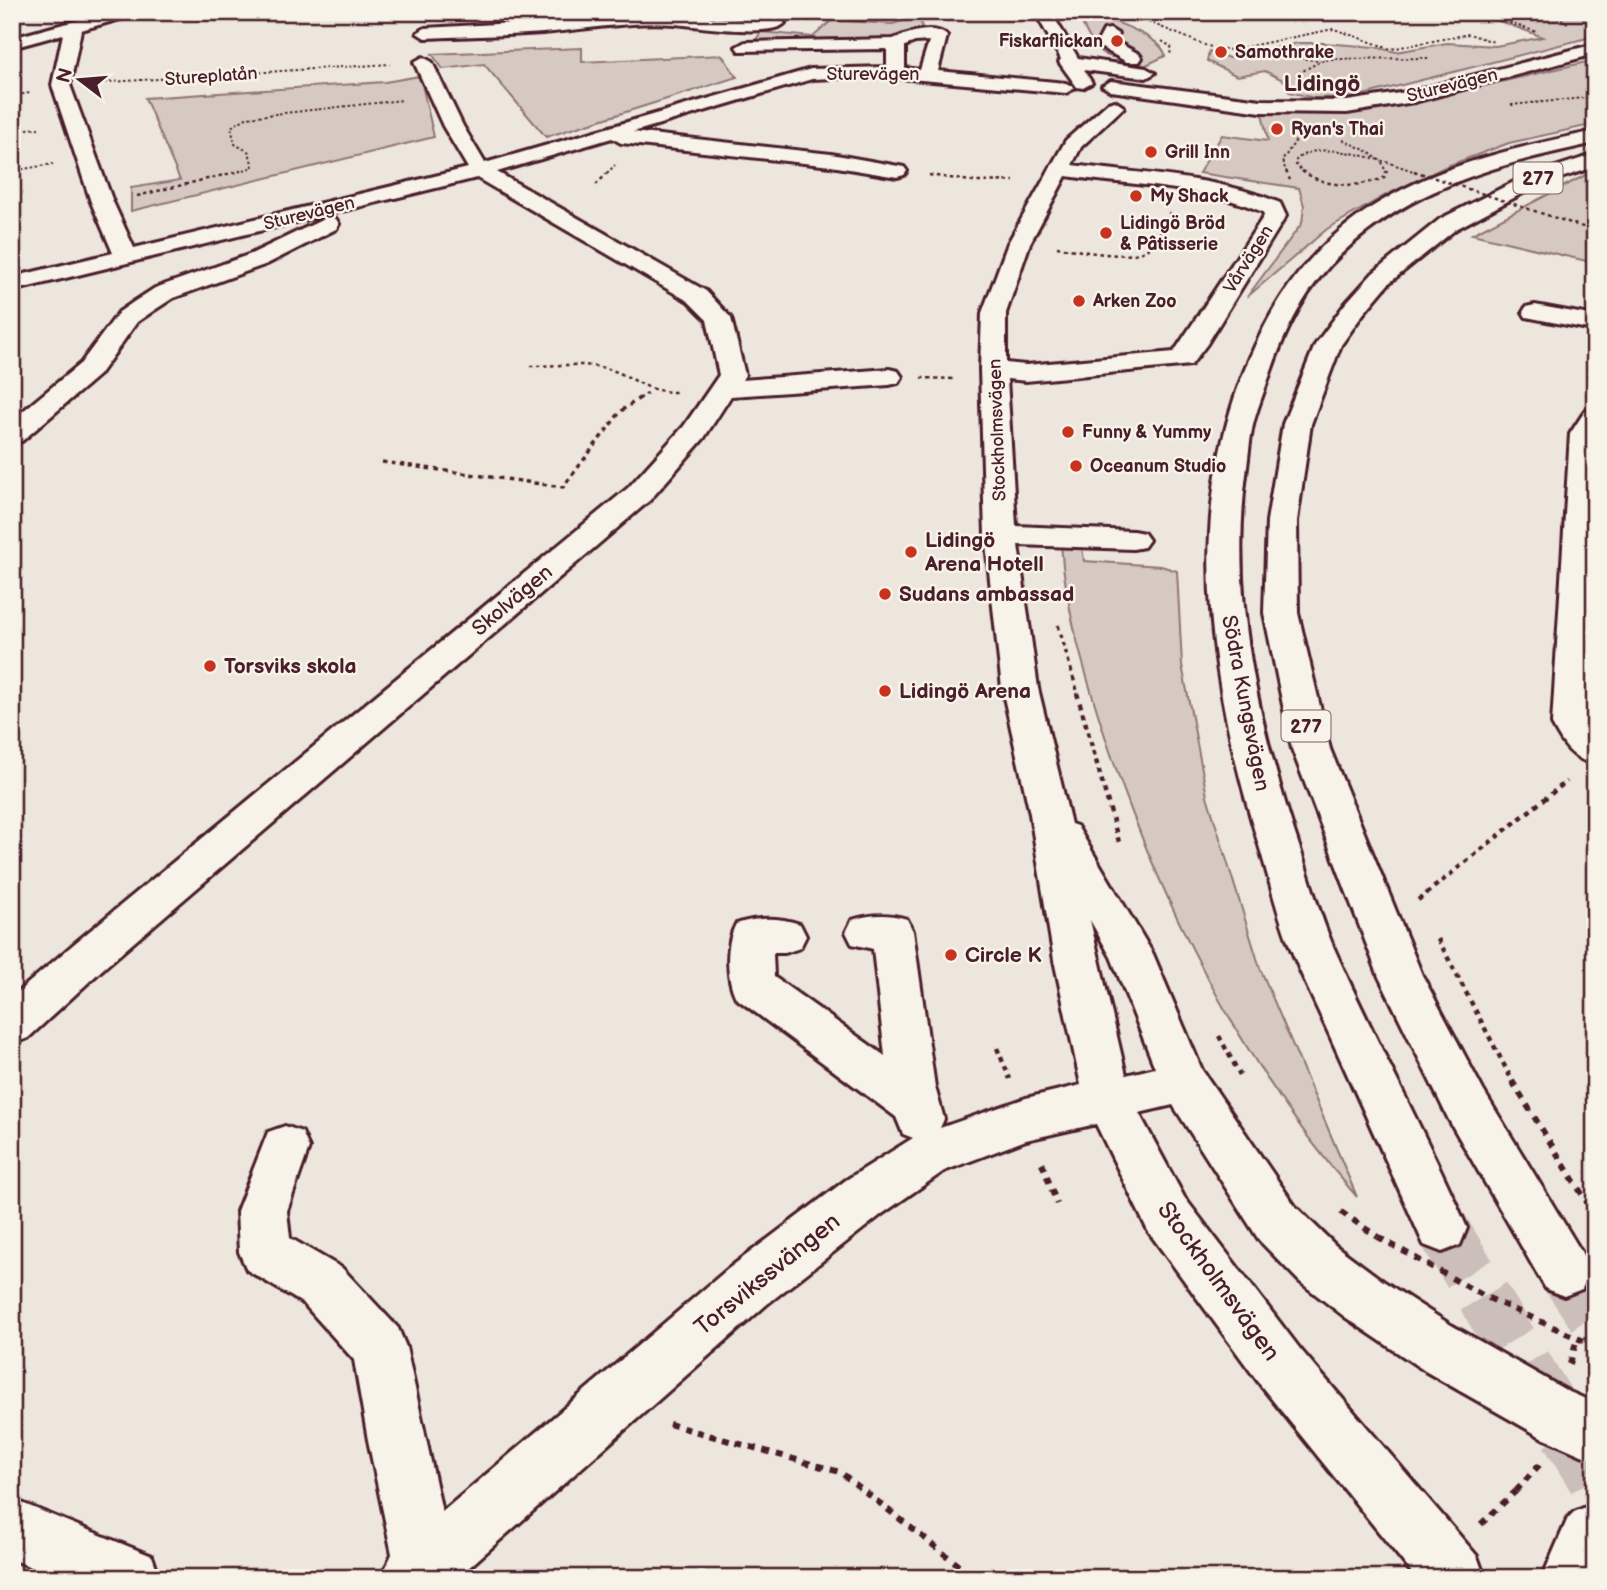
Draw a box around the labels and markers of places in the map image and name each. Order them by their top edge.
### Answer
place label: Fiskarflickan [999,31,1103,52]
marker: Fiskarflickan [1109,33,1125,49]
place label: Samothrake [1235,42,1334,63]
marker: Samothrake [1213,44,1229,60]
place label: Ryan's Thai [1291,119,1384,140]
marker: Ryan's Thai [1269,121,1285,137]
place label: Grill Inn [1165,142,1230,163]
marker: Grill Inn [1143,144,1159,160]
place label: My Shack [1150,186,1229,207]
marker: My Shack [1128,188,1144,204]
place label: Lidingö Bröd & Pâtisserie [1120,213,1225,255]
marker: Lidingö Bröd & Pâtisserie [1098,225,1114,241]
place label: Arken Zoo [1092,291,1176,312]
marker: Arken Zoo [1071,293,1087,309]
place label: Funny & Yummy [1082,422,1212,443]
marker: Funny & Yummy [1060,424,1076,440]
place label: Oceanum Studio [1090,456,1226,477]
marker: Oceanum Studio [1068,458,1084,474]
place label: Lidingö Arena Hotell [924,528,1044,577]
marker: Lidingö Arena Hotell [903,544,919,560]
place label: Sudans ambassad [899,582,1074,607]
marker: Sudans ambassad [877,586,893,602]
place label: Torsviks skola [224,654,357,679]
marker: Torsviks skola [202,658,218,674]
place label: Lidingö Arena [899,679,1031,704]
marker: Lidingö Arena [877,683,893,699]
place label: Circle K [965,943,1042,968]
marker: Circle K [943,947,959,963]

